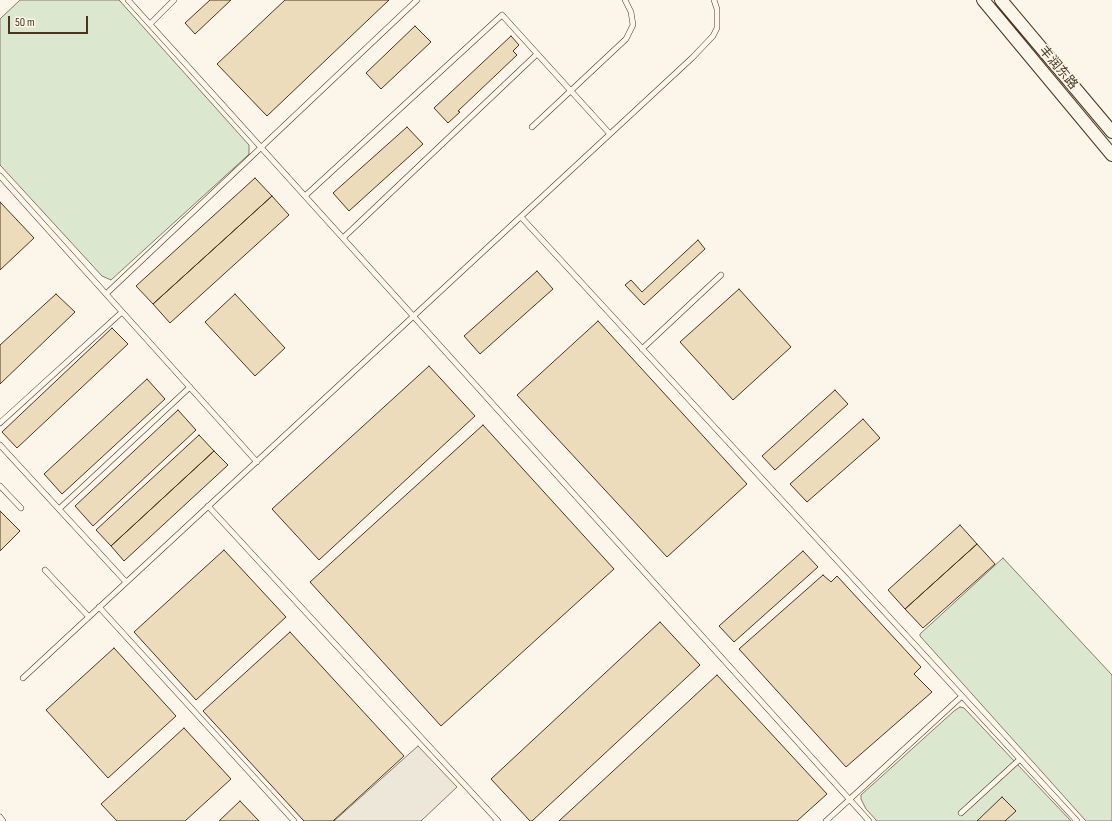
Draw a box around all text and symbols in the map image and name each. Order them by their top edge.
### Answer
scale bar [10,8,90,34]
text: 50 m [15,15,35,30]
street label: 丰润东路 [1035,43,1081,93]

